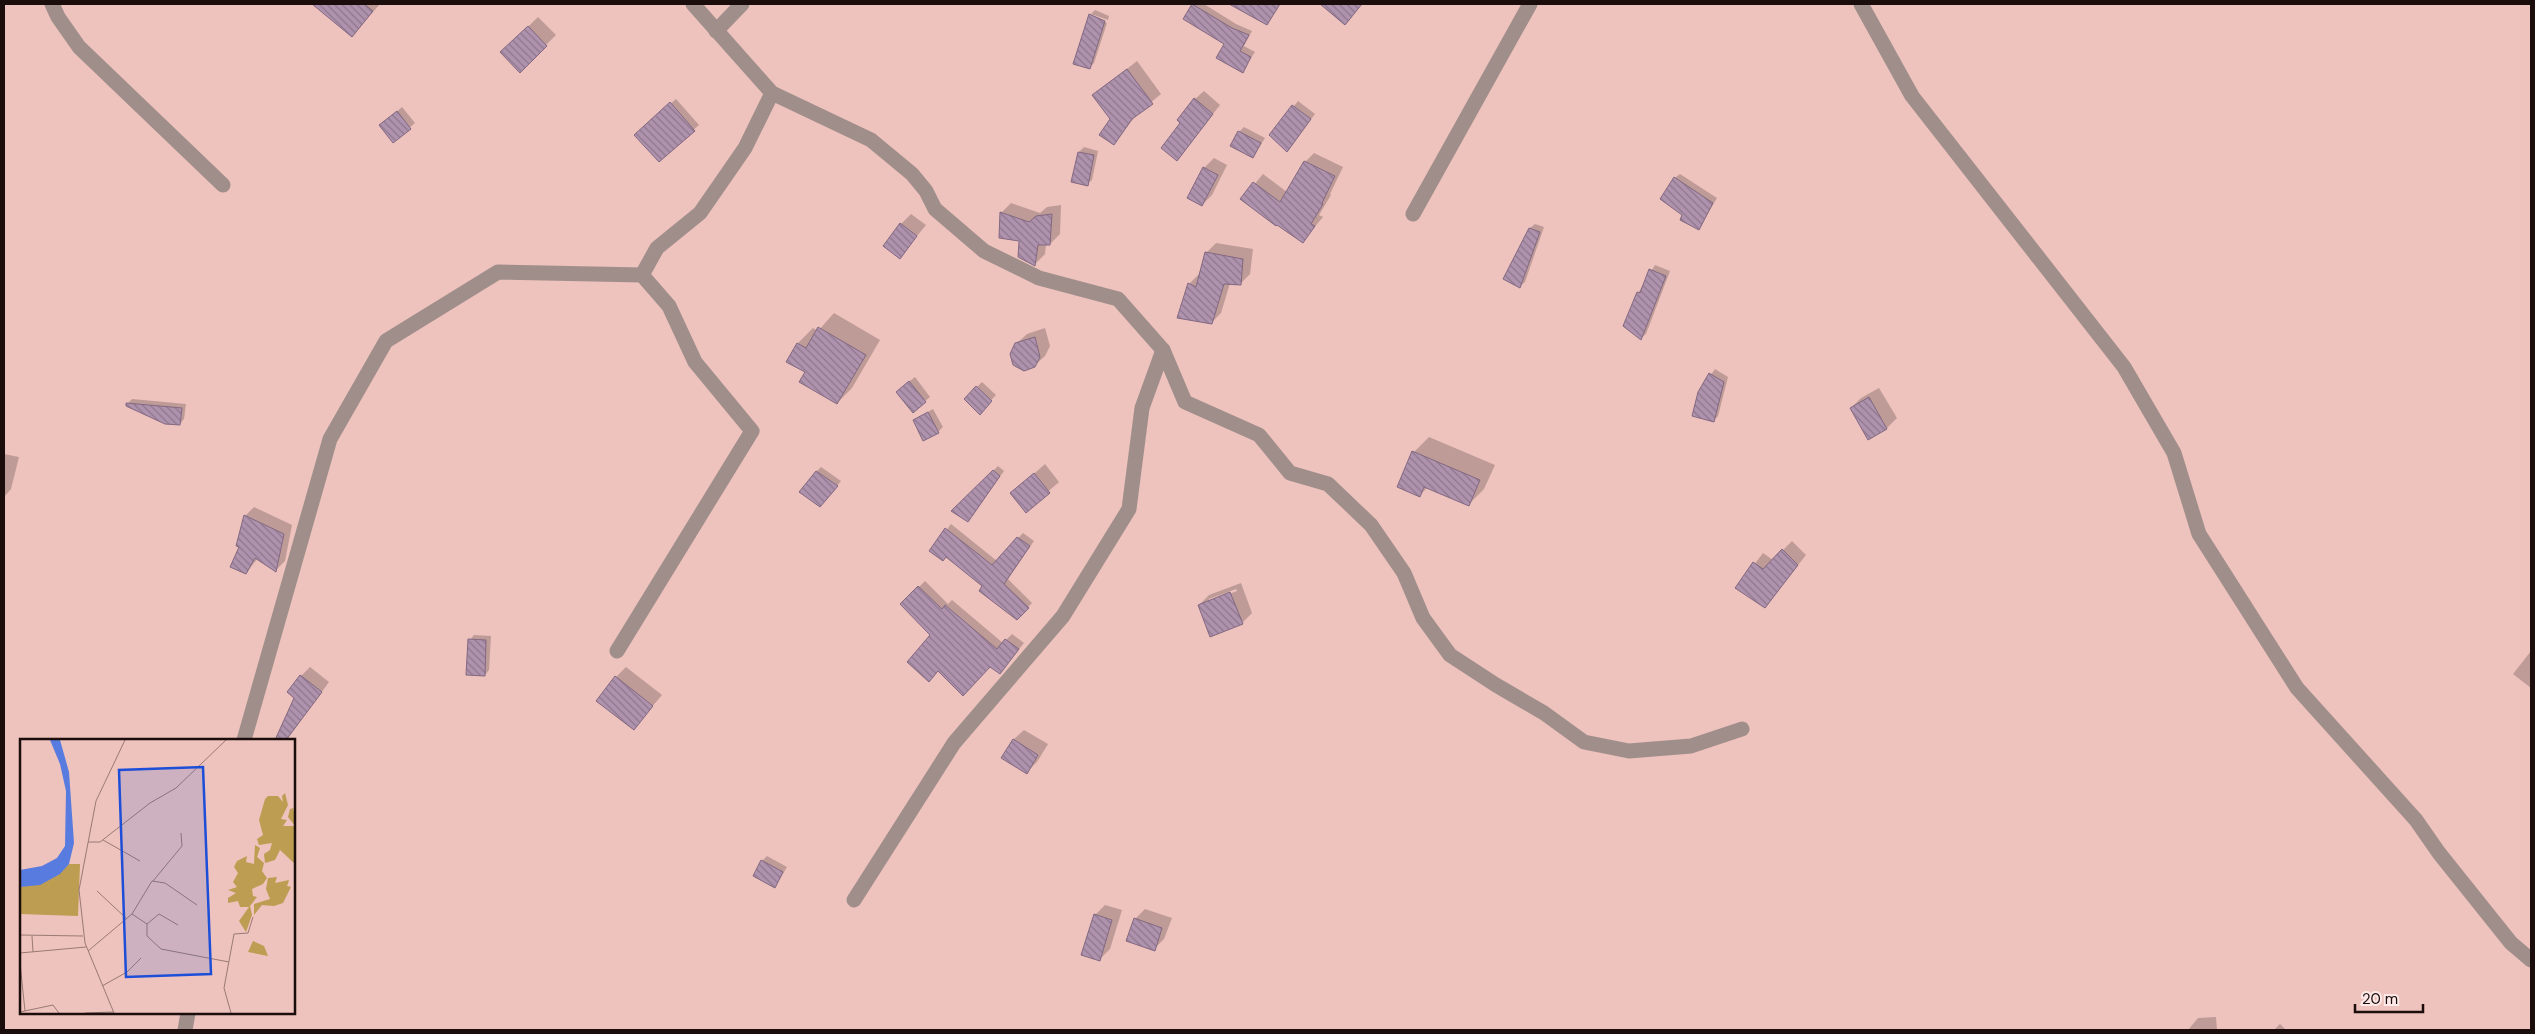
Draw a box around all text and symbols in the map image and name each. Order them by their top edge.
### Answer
inset map [20,739,295,1014]
scale bar [2355,982,2422,1014]
text: 20 m [2362,989,2398,1009]

